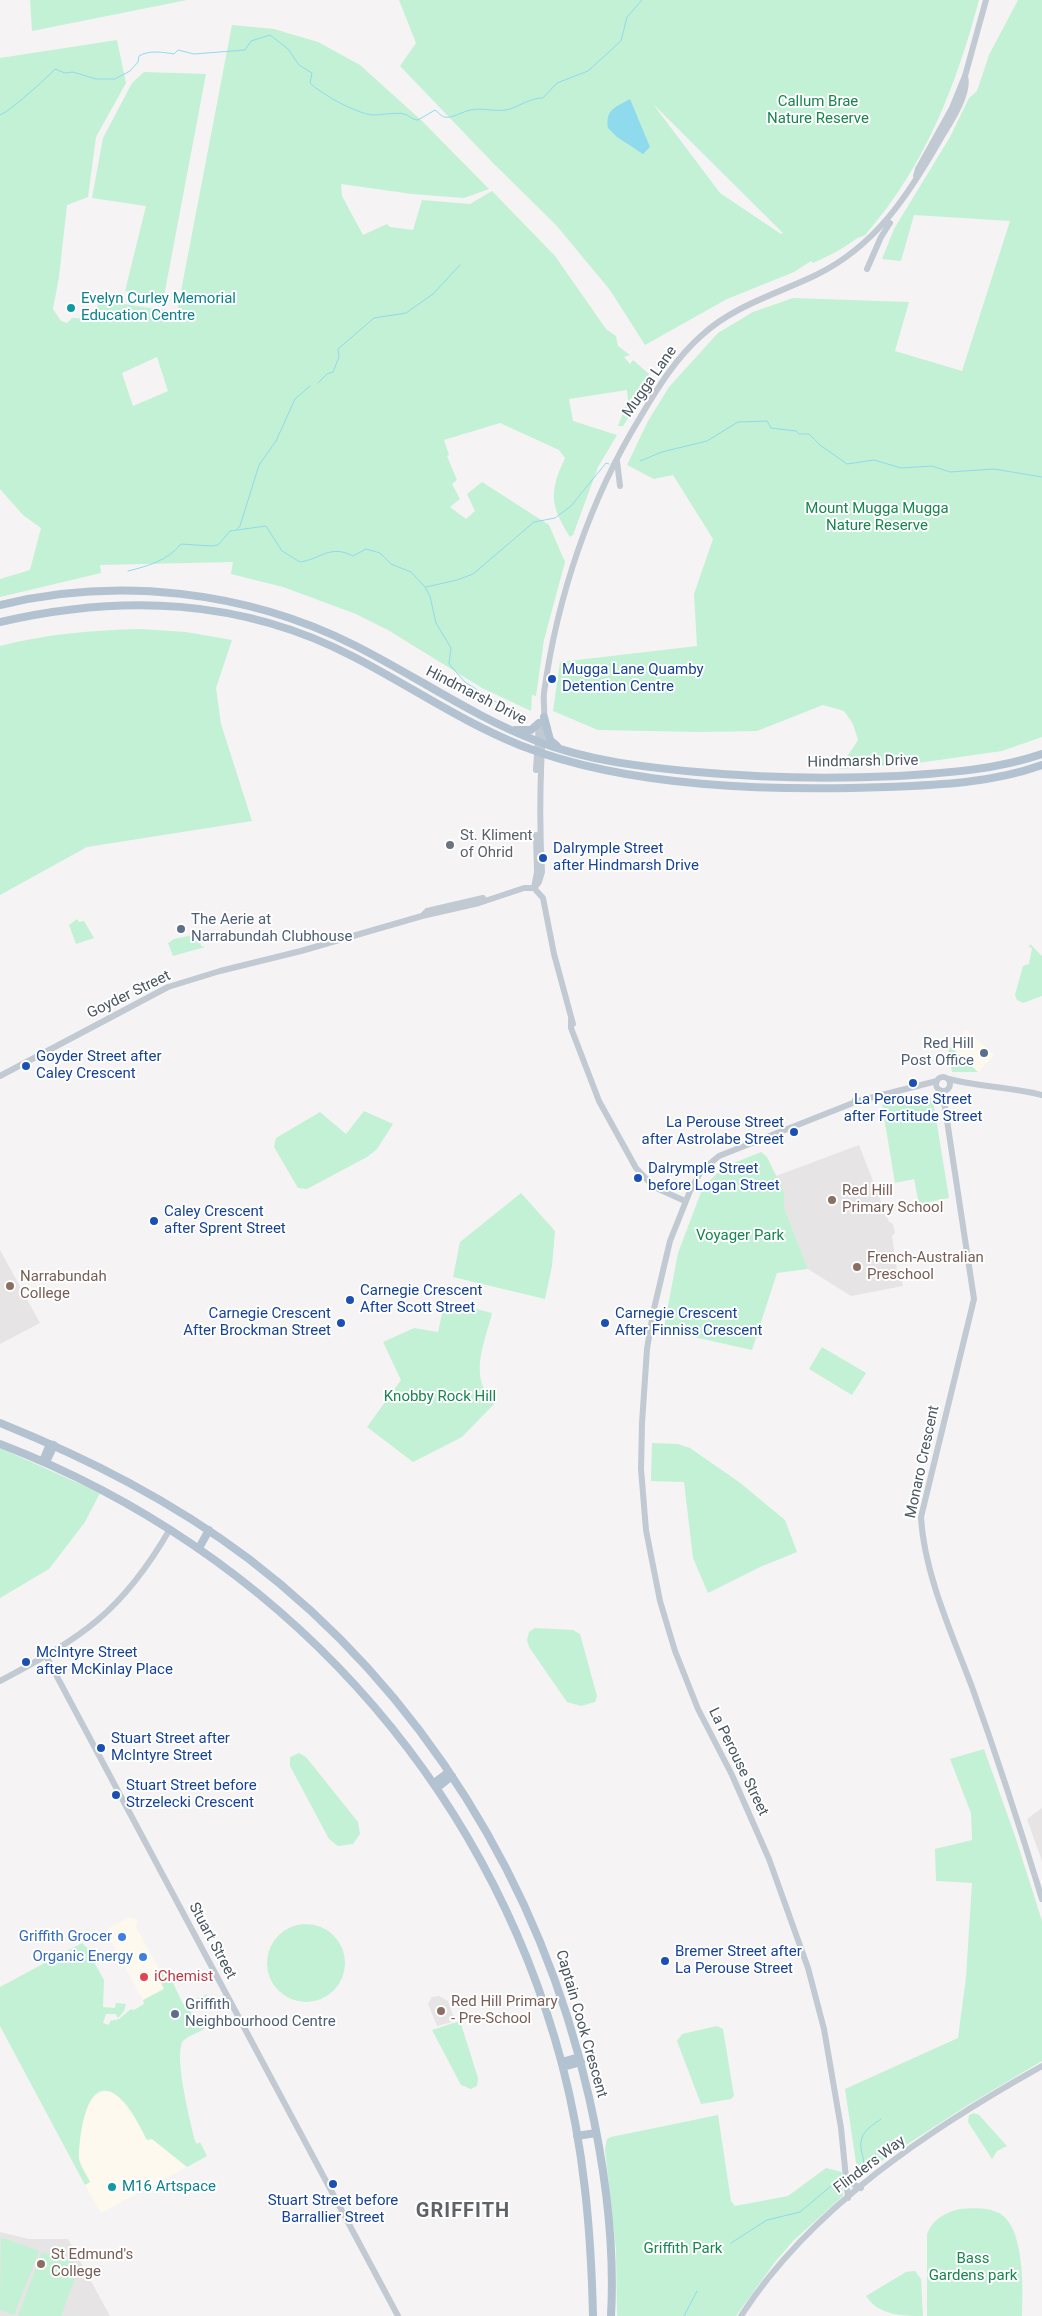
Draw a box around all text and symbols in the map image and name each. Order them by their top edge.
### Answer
park label: Callum Brae Nature Reserve [767,93,869,128]
place label: Evelyn Curley Memorial Education Centre [81,290,236,325]
marker: Evelyn Curley Memorial Education Centre [65,302,77,314]
street label: Mugga Lane [619,343,681,421]
park label: Mount Mugga Mugga Nature Reserve [805,500,949,535]
place label: Mugga Lane Quamby Detention Centre [562,661,704,696]
street label: Hindmarsh Drive [423,663,529,729]
marker: Mugga Lane Quamby Detention Centre [546,673,558,685]
street label: Hindmarsh Drive [807,752,919,772]
place label: St. Kliment of Ohrid [460,827,532,862]
marker: St. Kliment of Ohrid [444,839,456,851]
place label: Dalrymple Street after Hindmarsh Drive [553,840,699,875]
marker: Dalrymple Street after Hindmarsh Drive [537,852,549,864]
place label: The Aerie at Narrabundah Clubhouse [191,911,352,946]
marker: The Aerie at Narrabundah Clubhouse [175,923,187,935]
street label: Goyder Street [84,967,174,1023]
place label: Red Hill Post Office [901,1035,974,1070]
marker: Red Hill Post Office [978,1047,990,1059]
place label: Goyder Street after Caley Crescent [36,1048,161,1083]
marker: Goyder Street after Caley Crescent [20,1060,32,1072]
marker: La Perouse Street after Fortitude Street [907,1077,919,1089]
place label: La Perouse Street after Fortitude Street [844,1091,982,1126]
place label: La Perouse Street after Astrolabe Street [642,1114,784,1149]
marker: La Perouse Street after Astrolabe Street [788,1126,800,1138]
place label: Dalrymple Street before Logan Street [648,1160,780,1195]
marker: Dalrymple Street before Logan Street [632,1172,644,1184]
place label: Red Hill Primary School [842,1182,943,1217]
marker: Red Hill Primary School [826,1194,838,1206]
place label: Caley Crescent after Sprent Street [164,1203,286,1238]
marker: Caley Crescent after Sprent Street [148,1215,160,1227]
park label: Voyager Park [696,1227,784,1245]
place label: French-Australian Preschool [867,1249,984,1284]
marker: French-Australian Preschool [851,1261,863,1273]
place label: Narrabundah College [20,1268,107,1303]
marker: Narrabundah College [4,1280,16,1292]
place label: Carnegie Crescent After Scott Street [360,1282,482,1317]
marker: Carnegie Crescent After Scott Street [344,1294,356,1306]
place label: Carnegie Crescent After Brockman Street [183,1305,331,1340]
place label: Carnegie Crescent After Finniss Crescent [615,1305,762,1340]
marker: Carnegie Crescent After Brockman Street [335,1317,347,1329]
marker: Carnegie Crescent After Finniss Crescent [599,1317,611,1329]
park label: Knobby Rock Hill [384,1388,496,1406]
street label: Monaro Crescent [902,1404,944,1520]
place label: McIntyre Street after McKinlay Place [36,1644,173,1679]
marker: McIntyre Street after McKinlay Place [20,1656,32,1668]
street label: La Perouse Street [704,1705,772,1819]
place label: Stuart Street after McIntyre Street [111,1730,230,1765]
marker: Stuart Street after McIntyre Street [95,1742,107,1754]
place label: Stuart Street before Strzelecki Crescent [126,1777,257,1812]
marker: Stuart Street before Strzelecki Crescent [110,1789,122,1801]
street label: Stuart Street [184,1900,240,1982]
place label: Griffith Grocer [19,1928,112,1946]
marker: Griffith Grocer [116,1931,128,1943]
place label: Bremer Street after La Perouse Street [675,1943,802,1978]
place label: Organic Energy [32,1948,133,1966]
street label: Captain Cook Crescent [551,1948,611,2100]
marker: Organic Energy [137,1951,149,1963]
marker: Bremer Street after La Perouse Street [659,1955,671,1967]
place label: iChemist [154,1968,213,1986]
marker: iChemist [138,1971,150,1983]
place label: Red Hill Primary - Pre-School [451,1993,558,2028]
place label: Griffith Neighbourhood Centre [185,1996,336,2031]
marker: Red Hill Primary - Pre-School [435,2005,447,2017]
marker: Griffith Neighbourhood Centre [169,2008,181,2020]
street label: Flinders Way [831,2132,909,2198]
place label: M16 Artspace [122,2178,216,2196]
marker: Stuart Street before Barrallier Street [327,2178,339,2190]
marker: M16 Artspace [106,2181,118,2193]
place label: Stuart Street before Barrallier Street [268,2192,398,2227]
district label: GRIFFITH [415,2200,511,2224]
park label: Griffith Park [644,2240,722,2258]
place label: St Edmund's College [51,2246,133,2281]
park label: Bass Gardens park [929,2250,1017,2285]
marker: St Edmund's College [35,2258,47,2270]

